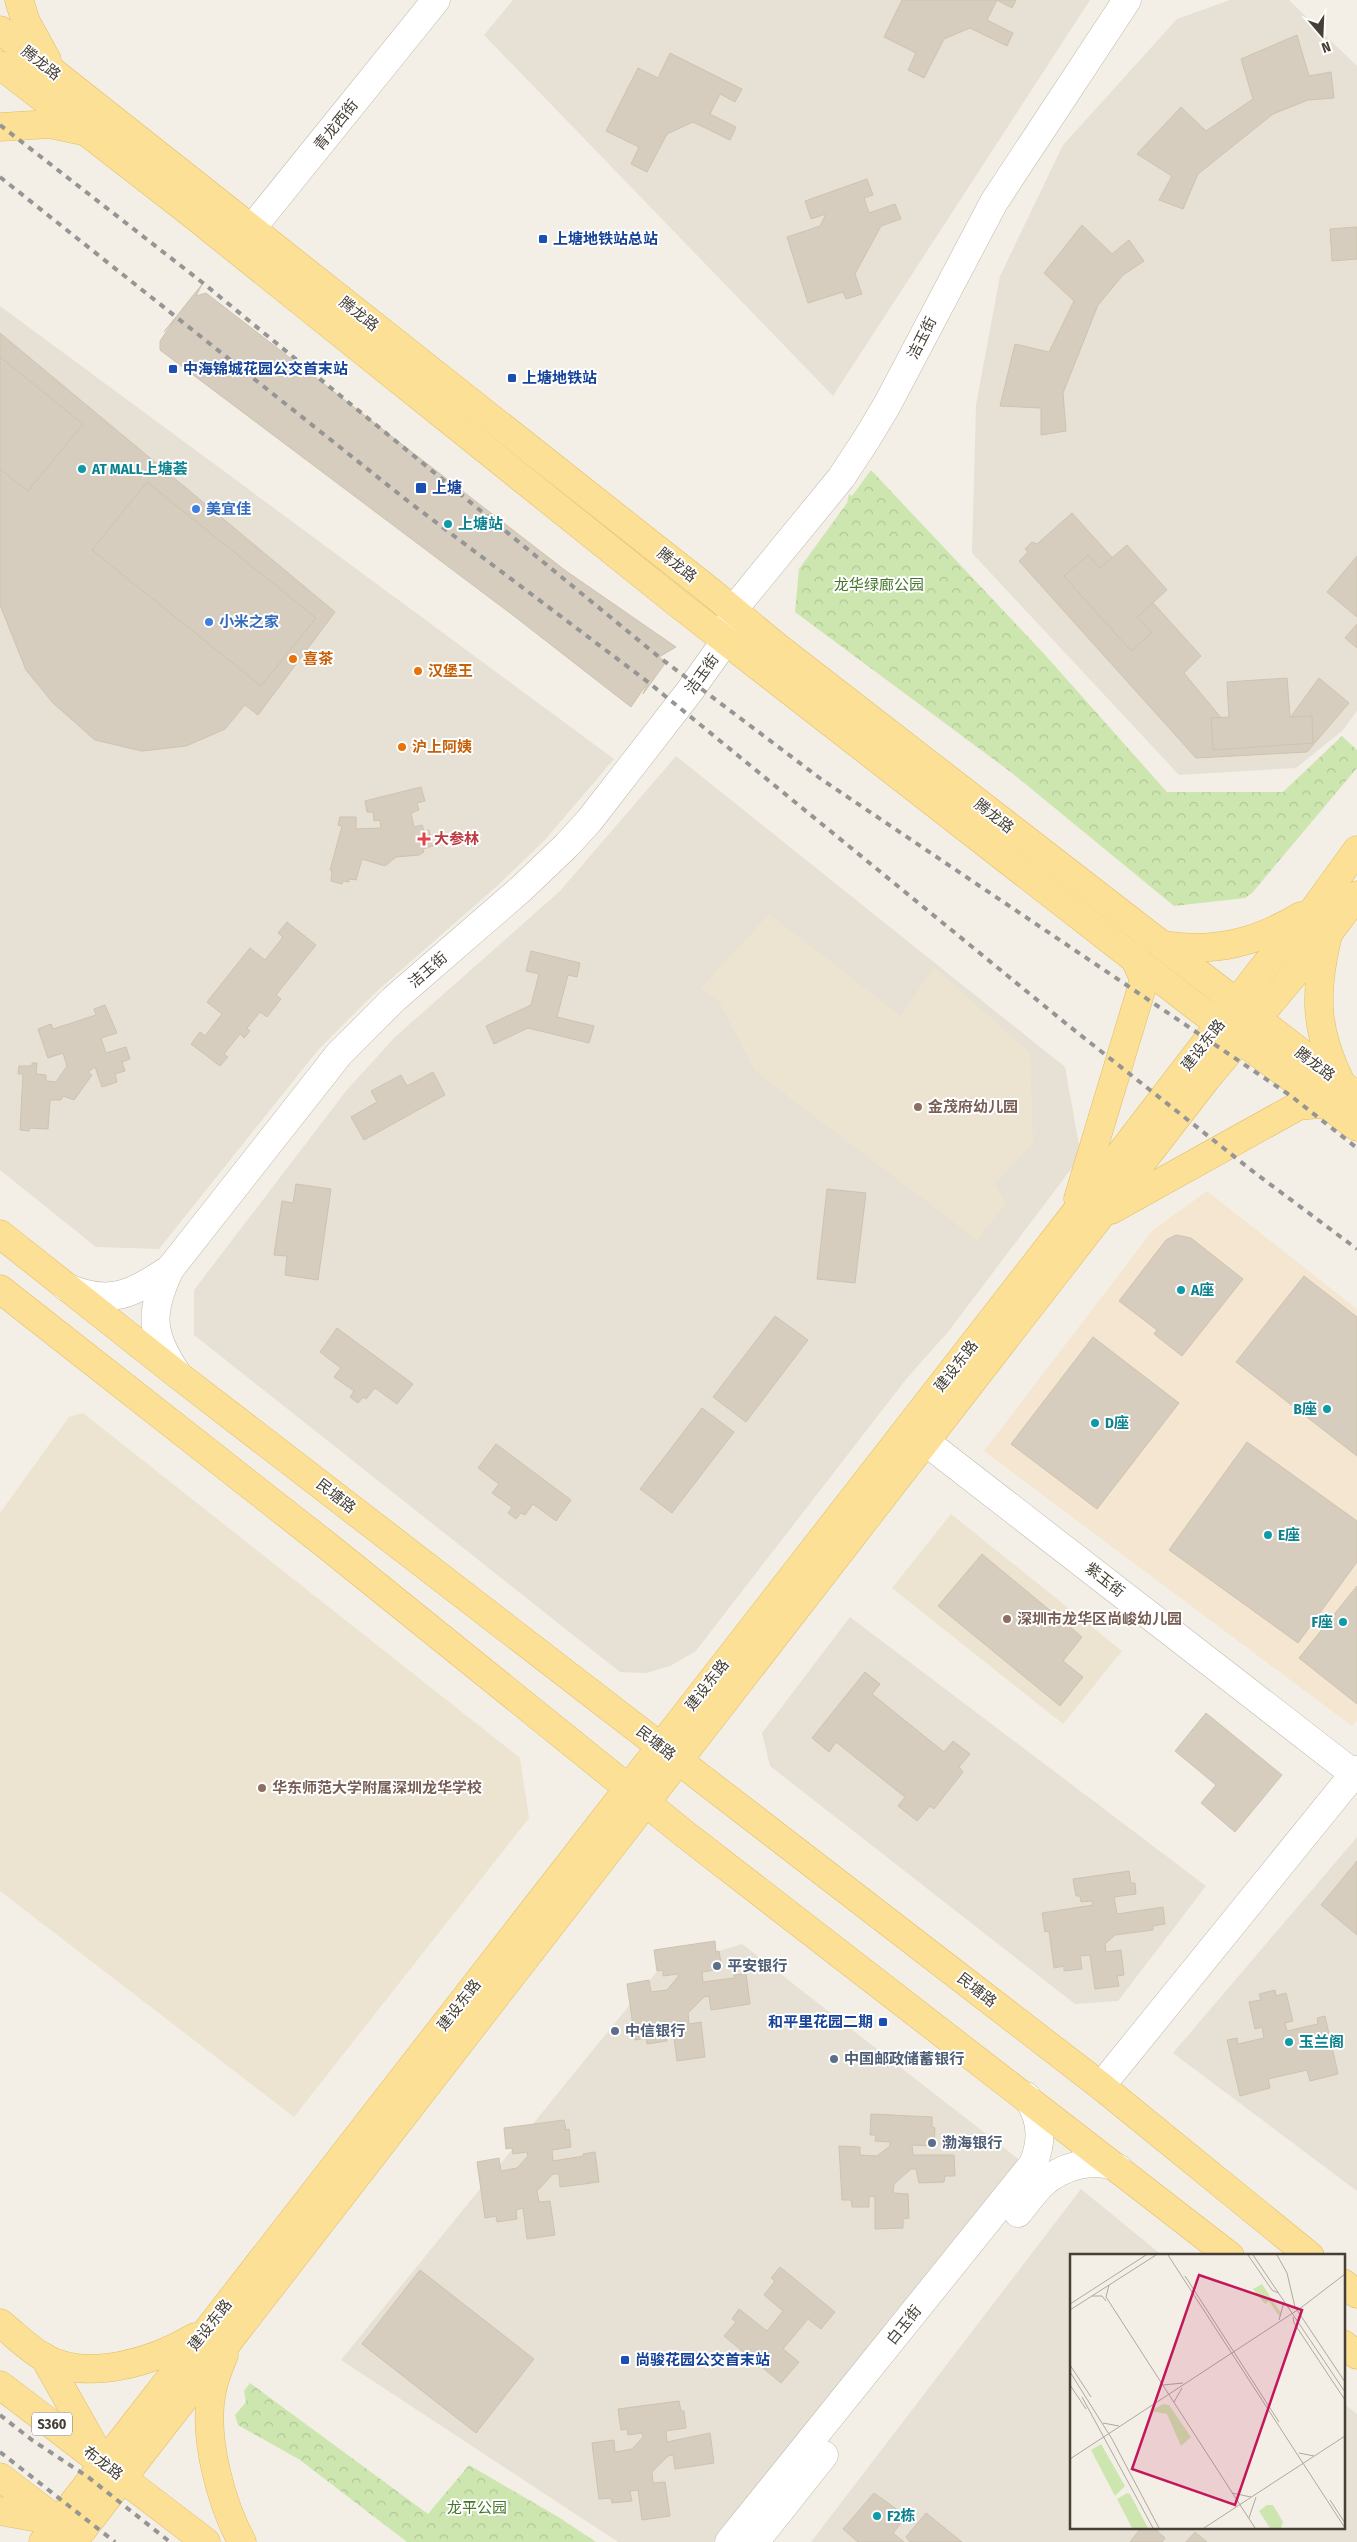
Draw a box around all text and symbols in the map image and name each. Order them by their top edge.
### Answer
north arrow [1297,10,1347,60]
text: N [1319,37,1333,56]
street label: 腾龙路 [18,42,64,84]
street label: 青龙西街 [310,96,362,154]
place label: 上塘地铁站总站 [553,230,658,248]
marker: 上塘地铁站总站 [537,233,549,245]
street label: 腾龙路 [336,293,382,335]
street label: 洁玉街 [904,314,940,362]
place label: 中海锦城花园公交首末站 [183,360,348,378]
marker: 中海锦城花园公交首末站 [167,363,179,375]
place label: 上塘地铁站 [522,369,597,387]
marker: 上塘地铁站 [506,372,518,384]
place label: AT MALL上塘荟 [91,460,188,478]
marker: AT MALL上塘荟 [76,463,88,475]
place label: 上塘 [432,479,462,497]
marker: 上塘 [414,481,428,495]
place label: 美宜佳 [206,500,251,518]
marker: 美宜佳 [190,503,202,515]
place label: 上塘站 [458,515,503,533]
marker: 上塘站 [442,518,454,530]
street label: 腾龙路 [654,544,700,586]
park label: 龙华绿廊公园 [834,576,924,594]
place label: 小米之家 [219,613,279,631]
marker: 小米之家 [203,616,215,628]
place label: 喜茶 [303,650,334,668]
street label: 洁玉街 [681,651,723,697]
marker: 喜茶 [287,653,299,665]
place label: 汉堡王 [428,662,473,680]
marker: 汉堡王 [412,665,424,677]
place label: 沪上阿姨 [412,738,472,756]
marker: 沪上阿姨 [396,741,408,753]
street label: 腾龙路 [971,795,1017,837]
place label: 大参林 [434,830,479,848]
marker: 大参林 [418,833,430,845]
street label: 洁玉街 [405,948,451,992]
street label: 建设东路 [1177,1016,1229,1074]
street label: 腾龙路 [1292,1043,1338,1085]
place label: 金茂府幼儿园 [928,1098,1018,1116]
marker: 金茂府幼儿园 [912,1101,924,1113]
place label: A座 [1190,1281,1214,1299]
marker: A座 [1175,1284,1187,1296]
street label: 建设东路 [930,1337,982,1395]
place label: B座 [1294,1400,1317,1418]
marker: B座 [1321,1403,1333,1415]
place label: D座 [1105,1414,1129,1432]
marker: D座 [1089,1417,1101,1429]
street label: 民塘路 [313,1475,359,1517]
place label: E座 [1278,1526,1300,1544]
marker: E座 [1262,1529,1274,1541]
street label: 紫玉街 [1082,1559,1128,1601]
place label: 深圳市龙华区尚峻幼儿园 [1017,1610,1182,1628]
marker: 深圳市龙华区尚峻幼儿园 [1001,1613,1013,1625]
place label: F座 [1311,1613,1333,1631]
marker: F座 [1337,1616,1349,1628]
street label: 建设东路 [681,1656,733,1714]
street label: 民塘路 [633,1722,679,1764]
place label: 华东师范大学附属深圳龙华学校 [272,1779,482,1797]
marker: 华东师范大学附属深圳龙华学校 [256,1782,268,1794]
place label: 平安银行 [727,1957,787,1975]
marker: 平安银行 [711,1960,723,1972]
street label: 民塘路 [954,1969,1000,2011]
street label: 建设东路 [433,1976,485,2034]
place label: 和平里花园二期 [768,2013,873,2031]
marker: 和平里花园二期 [877,2016,889,2028]
place label: 中信银行 [625,2022,685,2040]
marker: 中信银行 [609,2025,621,2037]
place label: 玉兰阁 [1299,2033,1344,2051]
marker: 玉兰阁 [1283,2036,1295,2048]
place label: 中国邮政储蓄银行 [844,2050,964,2068]
marker: 中国邮政储蓄银行 [828,2053,840,2065]
place label: 渤海银行 [942,2134,1002,2152]
marker: 渤海银行 [926,2137,938,2149]
inset map [1070,2254,1344,2530]
street label: 建设东路 [184,2296,236,2354]
street label: 白玉街 [883,2302,925,2348]
place label: 尚骏花园公交首末站 [635,2351,770,2369]
marker: 尚骏花园公交首末站 [619,2354,631,2366]
road number: S360 [32,2412,72,2436]
street label: 布龙路 [80,2442,126,2484]
park label: 龙平公园 [447,2499,507,2517]
place label: F2栋 [887,2507,916,2525]
marker: F2栋 [871,2510,883,2522]

